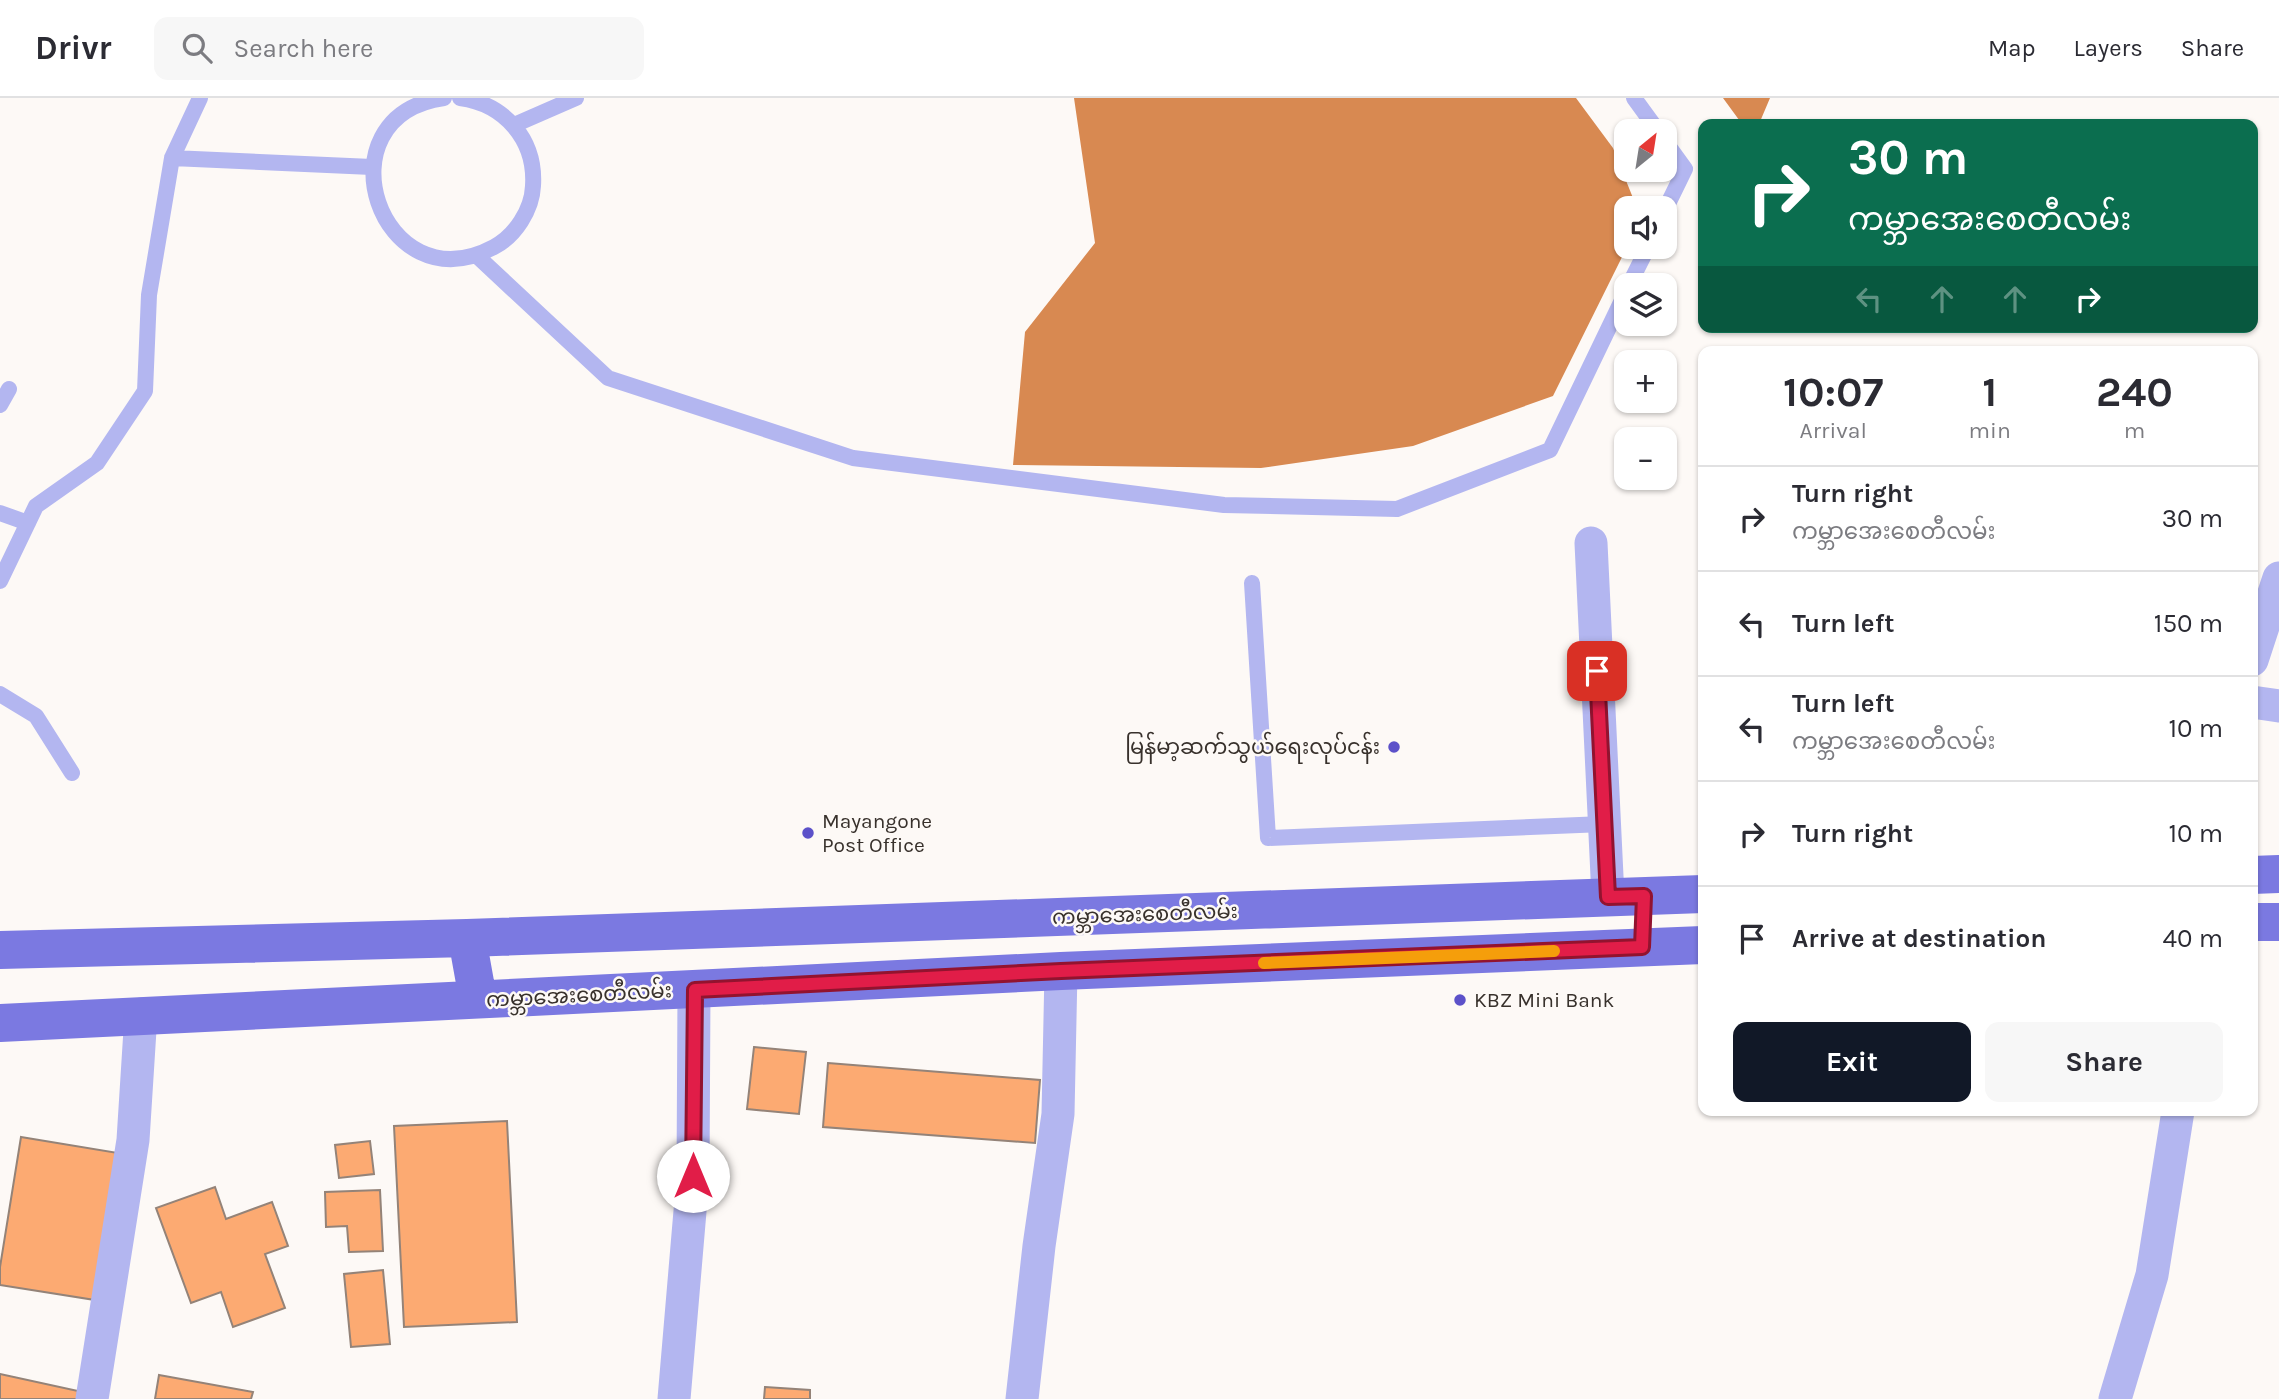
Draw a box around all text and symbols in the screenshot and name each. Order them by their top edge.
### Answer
search box [154,17,644,80]
text: Drivr [35,29,112,67]
icon: search [178,29,216,67]
text: Search here [234,33,373,64]
text: Map [1988,34,2036,62]
text: Layers [2074,34,2143,62]
text: Share [2181,34,2244,62]
north arrow [1614,119,1676,182]
map controls [1614,119,1677,490]
text: 30 m [1848,129,1968,186]
icon: right [1733,147,1824,238]
button: sound [1614,196,1677,259]
text: ကမ္ဘာအေးစေတီလမ်း [1848,201,2131,238]
button: layers [1614,273,1677,336]
icon: left [1850,280,1888,318]
icon: ahead [1923,280,1961,318]
icon: ahead [1996,280,2034,318]
icon: right [2069,280,2107,318]
button: + [1614,350,1677,413]
text: 10:07 [1783,367,1883,417]
text: 1 [1982,367,1997,417]
text: 240 [2096,367,2173,417]
text: Arrival [1800,417,1867,444]
text: min [1969,417,2011,444]
text: m [2124,417,2145,444]
button: − [1614,427,1677,490]
text: Turn right [1792,478,1913,509]
icon: right [1733,500,1771,538]
text: 30 m [2162,503,2223,534]
text: ကမ္ဘာအေးစေတီလမ်း [1792,518,1996,545]
icon: left [1733,605,1771,643]
text: Turn left [1792,608,1894,639]
text: 150 m [2154,608,2223,639]
pin [1567,641,1627,701]
icon: arrive [1578,652,1616,690]
text: Turn left [1792,688,1894,719]
icon: left [1733,710,1771,748]
text: 10 m [2168,713,2223,744]
text: ကမ္ဘာအေးစေတီလမ်း [1792,728,1996,755]
place label: မြန်မာ့ဆက်သွယ်ရေးလုပ်ငန်း [1125,731,1380,764]
marker: မြန်မာ့ဆက်သွယ်ရေးလုပ်ငန်း [1386,739,1402,755]
place label: Mayangone Post Office [822,809,932,857]
icon: right [1733,815,1771,853]
text: Turn right [1792,818,1913,849]
text: 10 m [2168,818,2223,849]
marker: Mayangone Post Office [800,825,816,841]
street label: ကမ္ဘာအေးစေတီလမ်း [1052,895,1238,934]
icon: arrive [1733,920,1771,958]
text: Arrive at destination [1792,923,2046,954]
text: 40 m [2163,923,2223,954]
street label: ကမ္ဘာအေးစေတီလမ်း [485,974,673,1017]
place label: KBZ Mini Bank [1474,988,1614,1012]
marker: KBZ Mini Bank [1452,992,1468,1008]
button: Exit [1733,1022,1971,1102]
button: Share [1985,1022,2223,1102]
position arrow [656,1139,730,1213]

